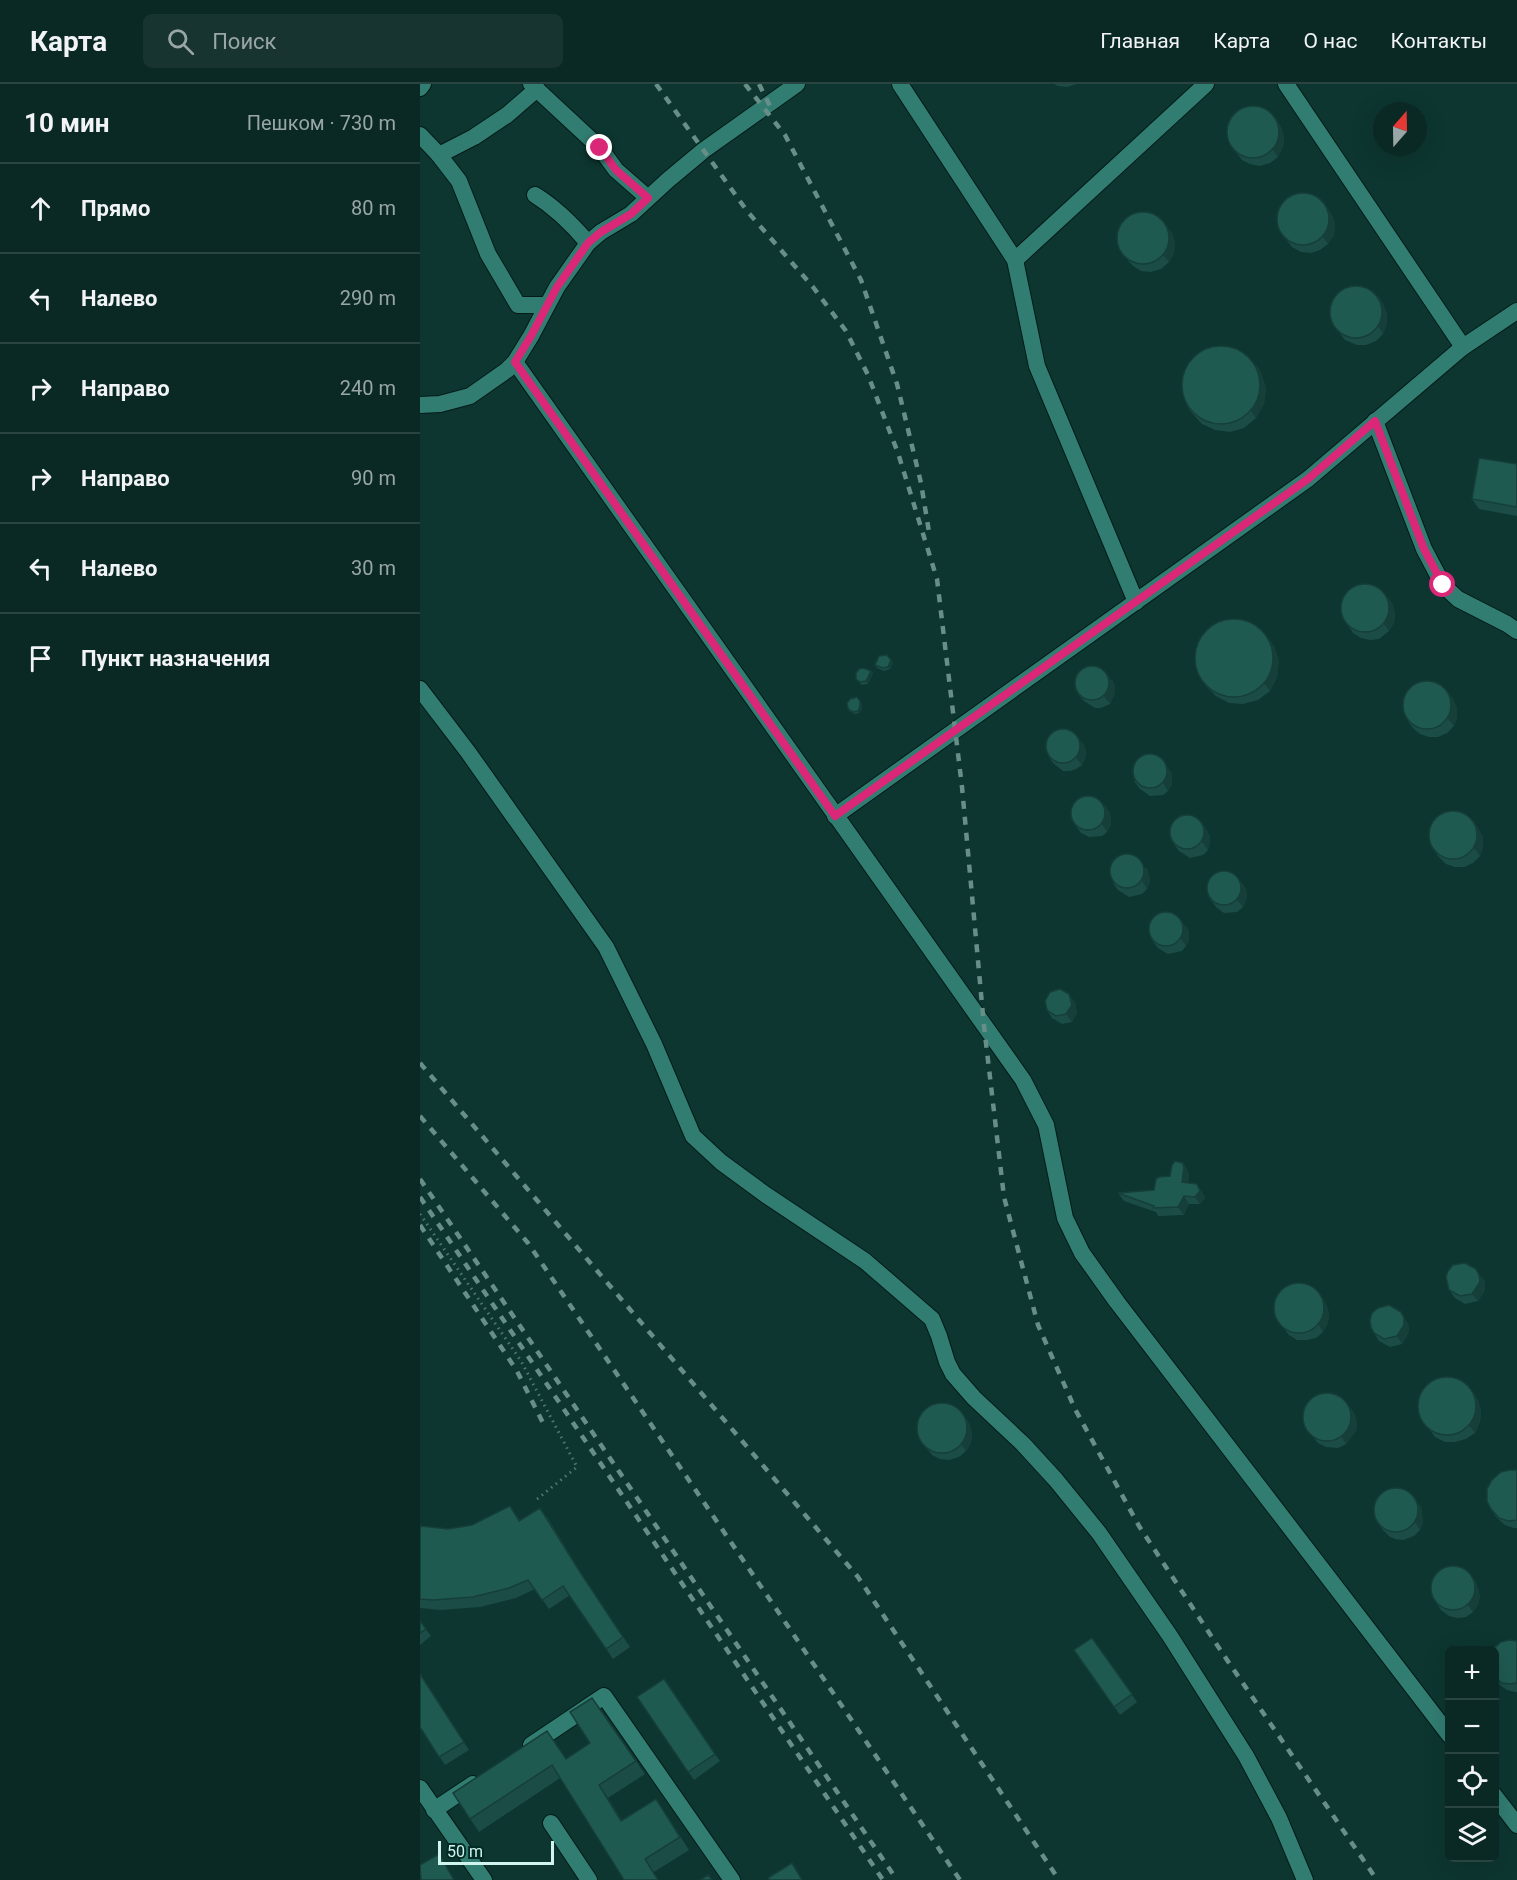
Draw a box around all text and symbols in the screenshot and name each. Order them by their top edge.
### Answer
search box [143,14,563,68]
text: Карта [30,25,107,58]
icon: search [164,25,197,58]
text: Поиск [212,29,277,54]
text: Главная [1100,29,1180,53]
text: Карта [1213,29,1270,53]
text: О нас [1303,29,1358,53]
text: Контакты [1391,29,1487,53]
north arrow [1373,102,1427,156]
text: 10 мин [24,108,109,138]
text: Пешком · 730 m [247,111,396,135]
route end [586,134,612,160]
icon: ahead [24,192,57,225]
text: Прямо [81,196,150,221]
text: 80 m [351,196,396,220]
icon: left [24,282,57,315]
text: Налево [81,286,158,311]
text: 290 m [340,286,396,310]
icon: right [24,372,57,405]
text: Направо [81,376,170,401]
text: 240 m [340,376,396,400]
icon: right [24,462,57,495]
text: Направо [81,466,170,491]
text: 90 m [351,466,396,490]
icon: left [24,552,57,585]
text: Налево [81,556,158,581]
text: 30 m [351,556,396,580]
route start [1429,571,1455,597]
icon: arrive [24,642,57,675]
text: Пункт назначения [81,646,270,671]
map controls [1445,1646,1499,1862]
button: + [1445,1646,1499,1700]
button: − [1445,1700,1499,1754]
button: locate [1445,1754,1499,1808]
button: layers [1445,1808,1499,1862]
scale bar [438,1838,554,1866]
text: 50 m [447,1842,483,1861]

